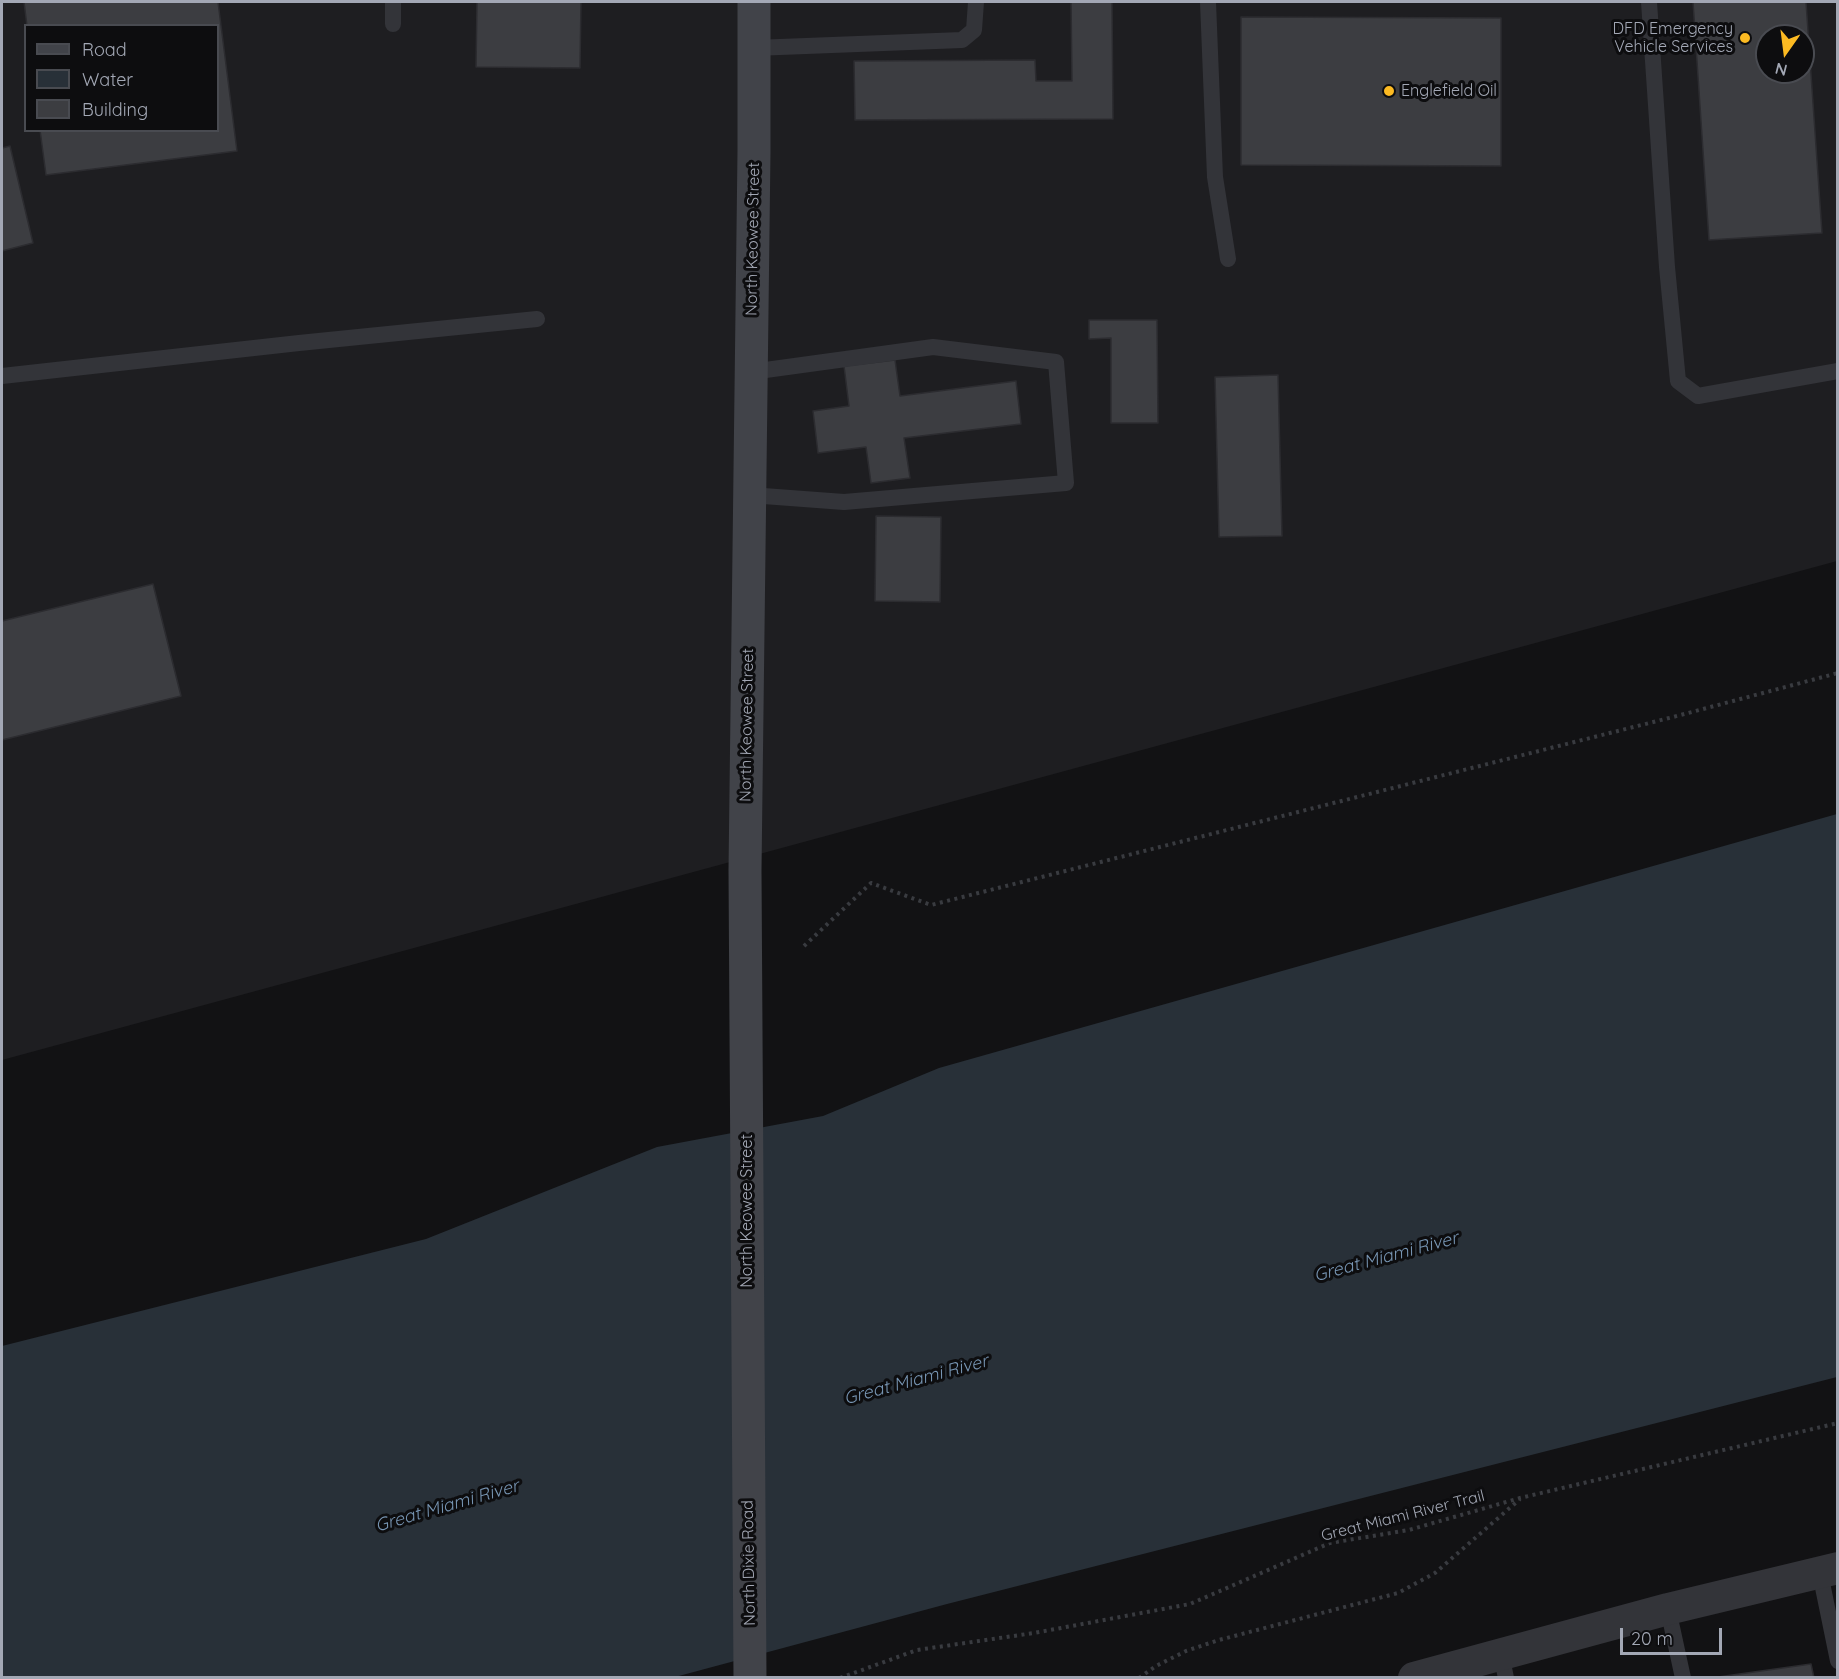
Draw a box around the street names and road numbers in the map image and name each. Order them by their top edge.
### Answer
street label: North Keowee Street [742,162,764,316]
street label: North Keowee Street [736,648,758,802]
street label: North Keowee Street [737,1134,757,1288]
street label: Great Miami River Trail [1319,1486,1487,1546]
street label: North Dixie Road [738,1500,760,1626]

